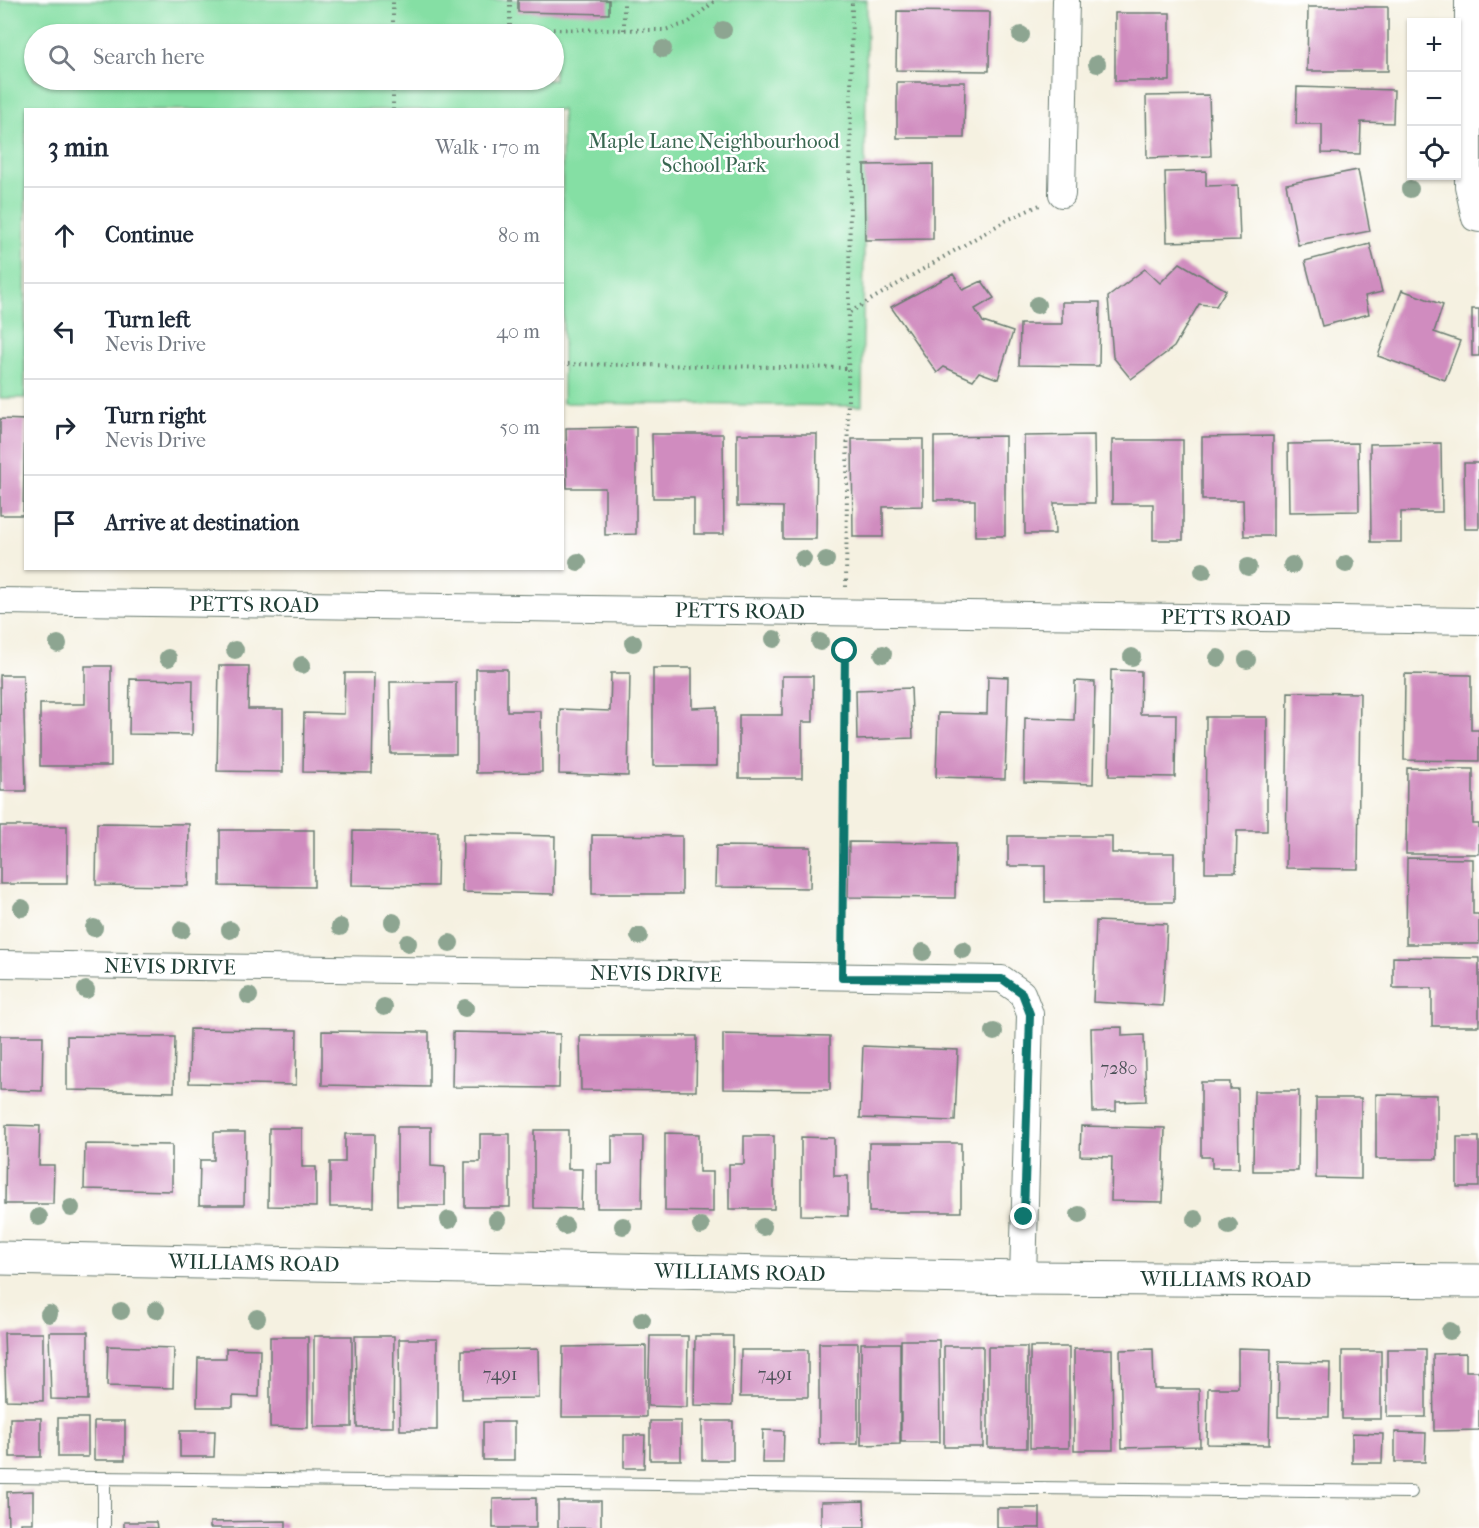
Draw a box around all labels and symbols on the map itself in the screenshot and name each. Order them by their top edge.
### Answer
park label: Maple Lane Neighbourhood School Park [588,129,840,177]
street label: PETTS ROAD [189,592,319,617]
street label: PETTS ROAD [675,598,805,624]
street label: PETTS ROAD [1161,605,1291,630]
route start [831,637,857,663]
street label: NEVIS DRIVE [104,954,236,980]
street label: NEVIS DRIVE [590,961,722,987]
house number: 7280 [1101,1058,1137,1079]
route end [1010,1203,1036,1229]
street label: WILLIAMS ROAD [167,1249,340,1277]
street label: WILLIAMS ROAD [653,1259,826,1286]
street label: WILLIAMS ROAD [1139,1267,1311,1292]
house number: 7491 [483,1364,517,1385]
house number: 7491 [758,1364,792,1385]

